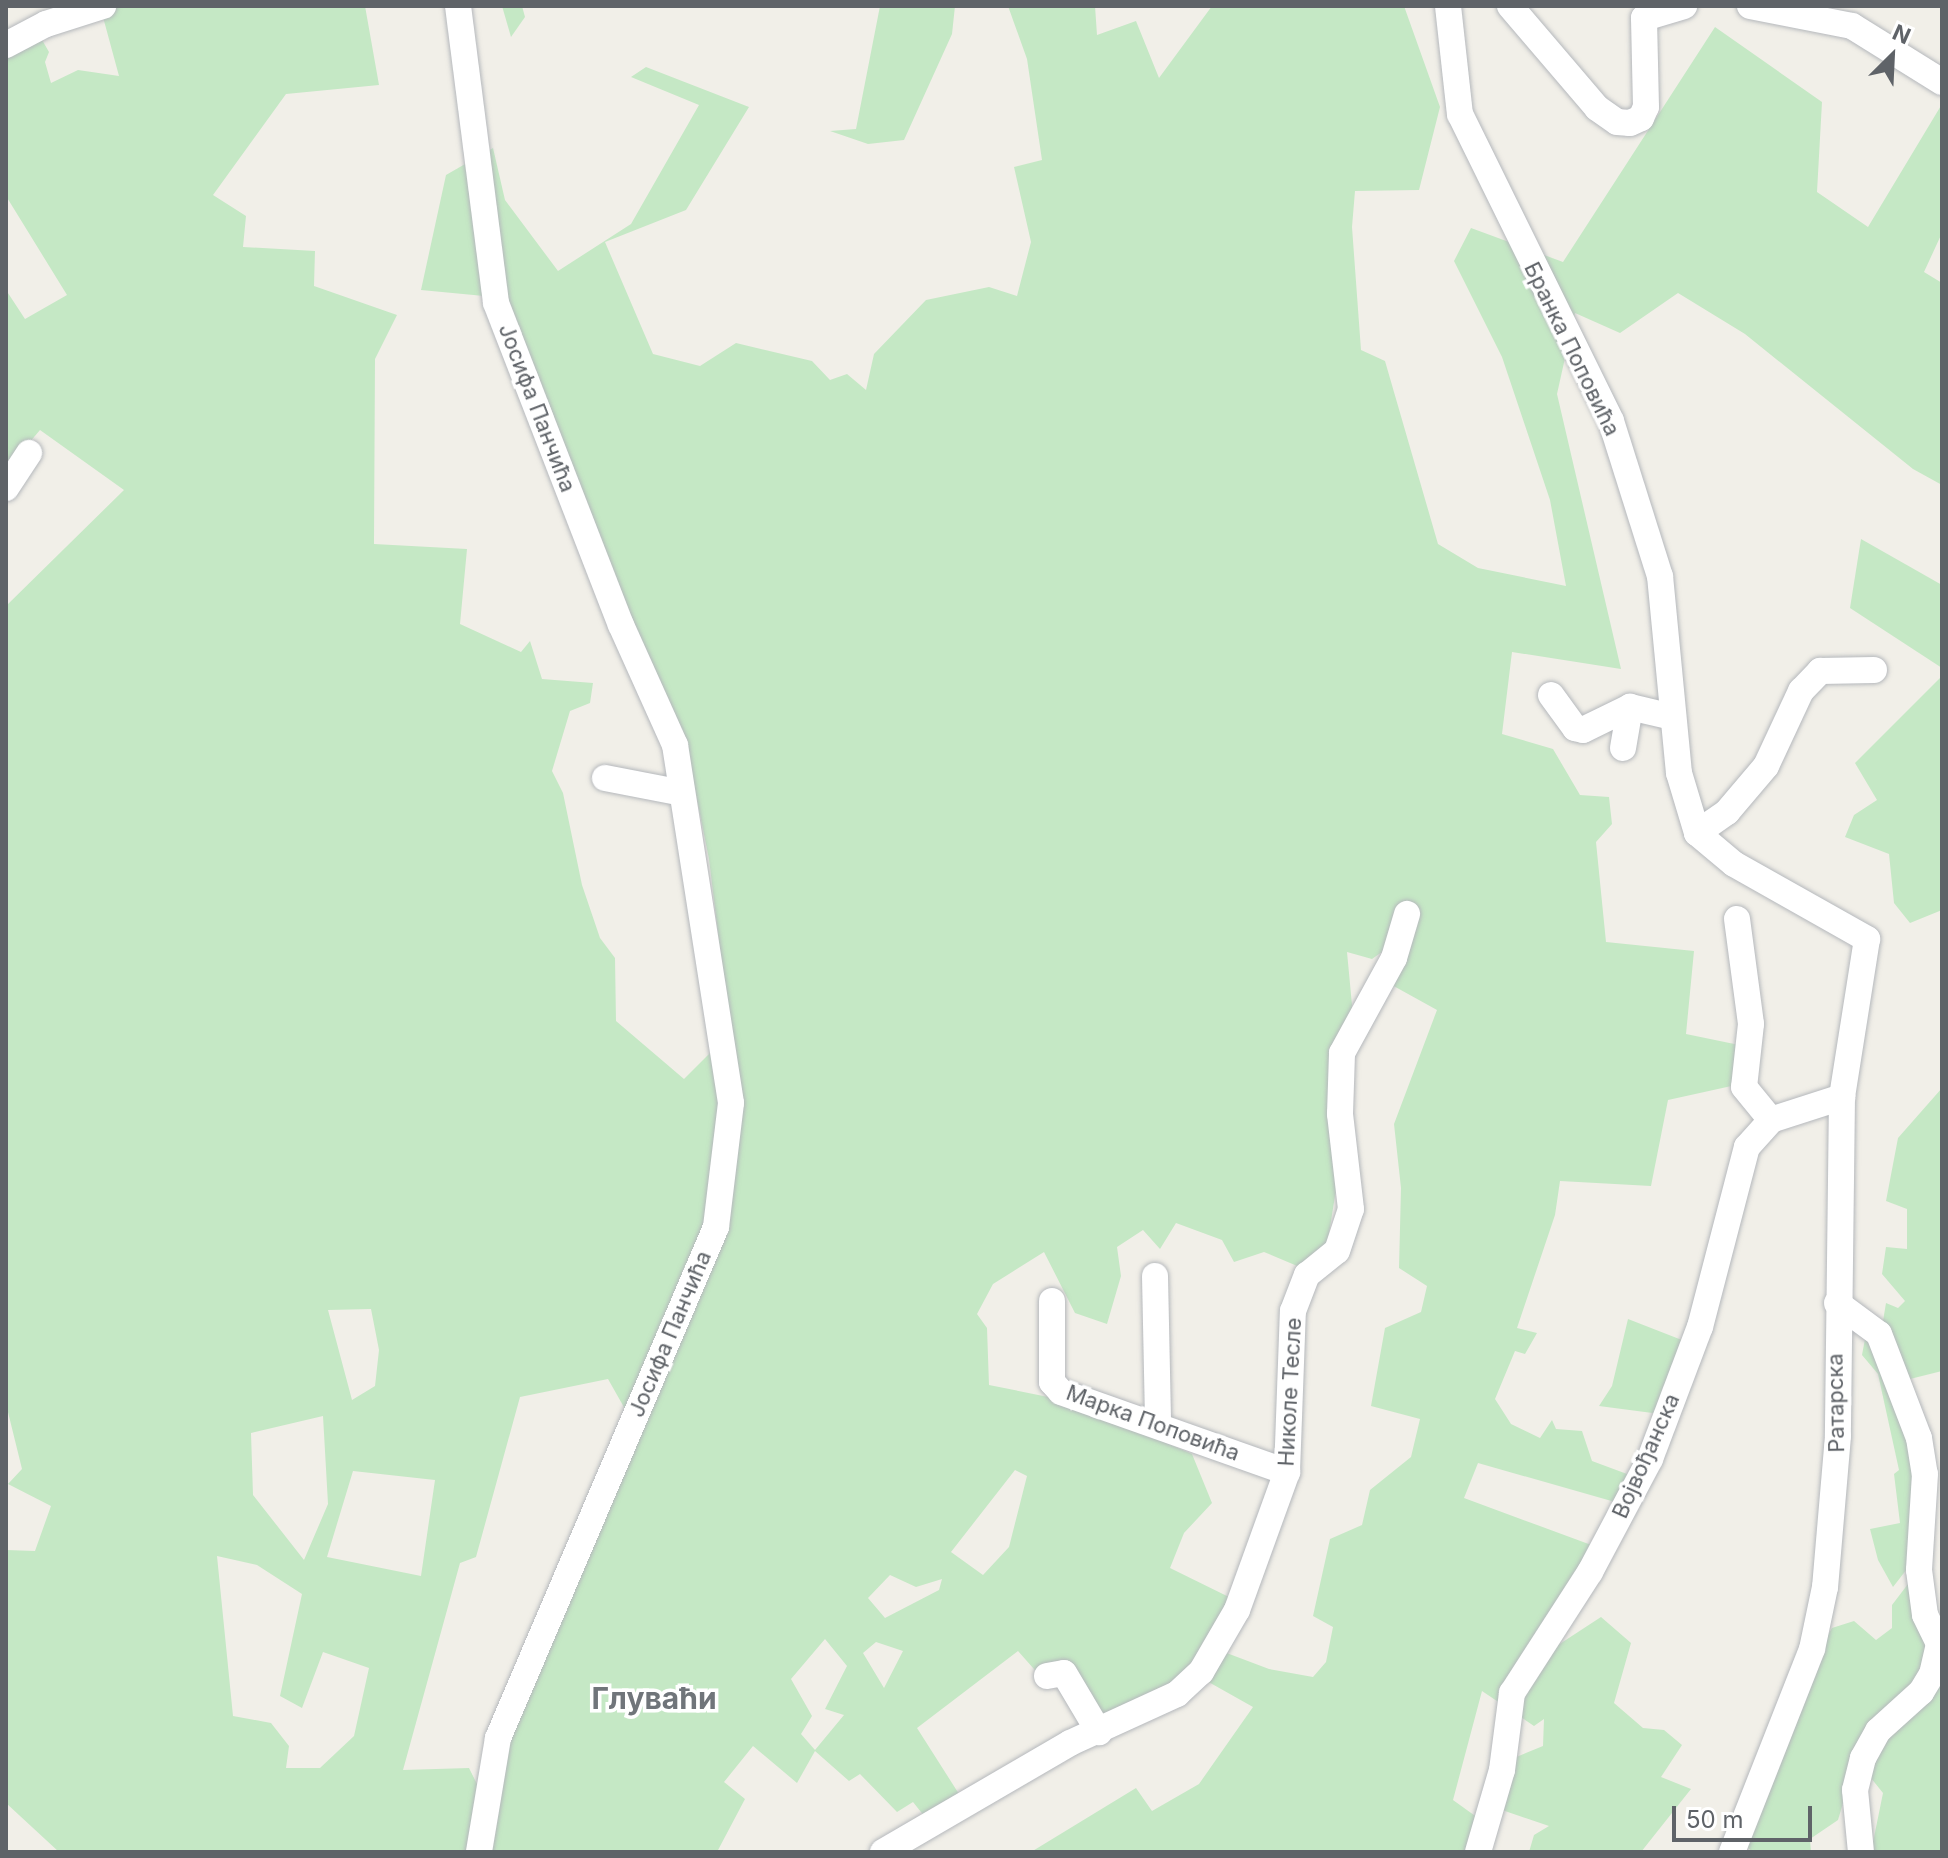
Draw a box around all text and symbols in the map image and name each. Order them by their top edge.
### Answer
north arrow [1852,16,1932,96]
text: N [1889,19,1915,49]
street label: Бранка Поповића [1518,258,1626,440]
street label: Јосифа Панчића [493,320,581,496]
street label: Јосифа Панчића [623,1247,717,1421]
street label: Николе Тесле [1273,1317,1307,1467]
street label: Ратарска [1822,1353,1850,1453]
street label: Марка Поповића [1063,1379,1243,1467]
street label: Војвођанска [1607,1390,1685,1522]
district label: Глуваћи [591,1680,717,1716]
scale bar [1676,1790,1816,1840]
text: 50 m [1686,1805,1744,1834]

